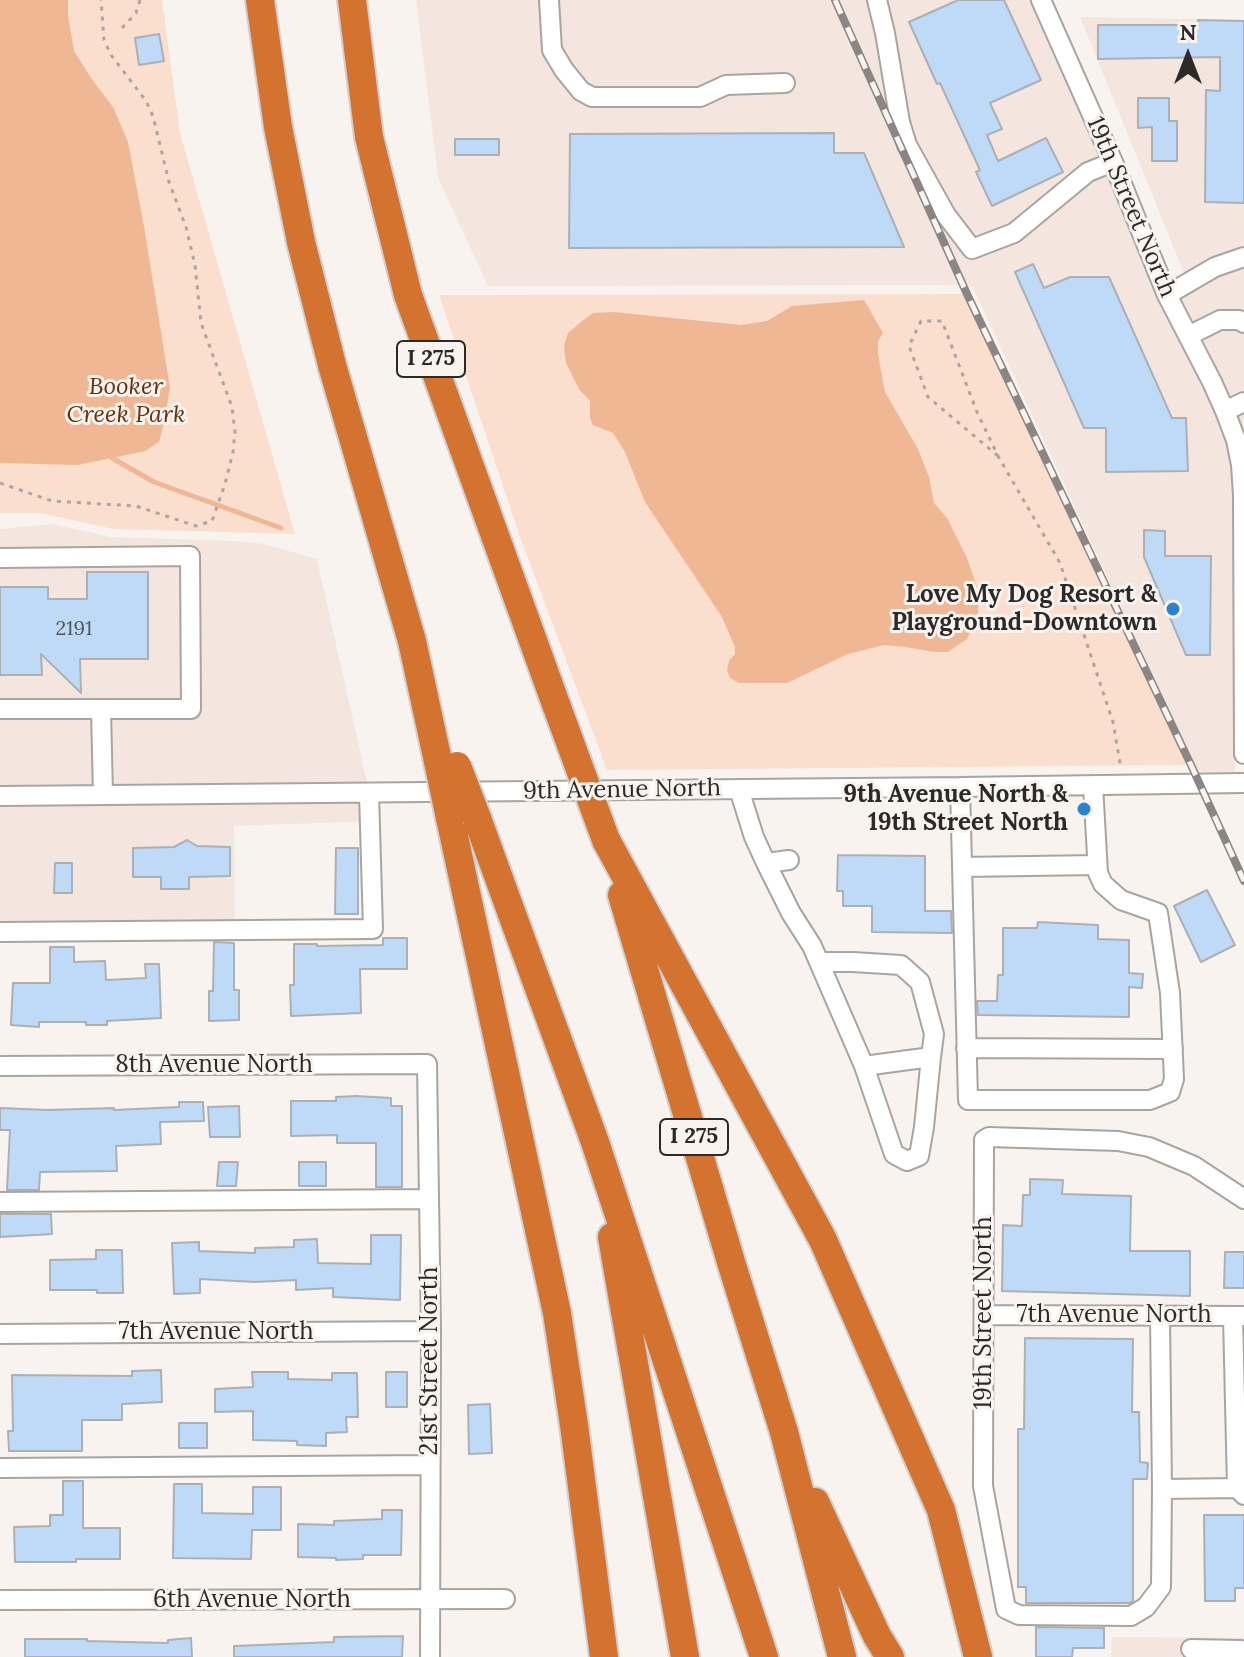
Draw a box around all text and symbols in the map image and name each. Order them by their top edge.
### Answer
north arrow [1148,16,1228,96]
text: N [1179,18,1197,46]
street label: 19th Street North [1080,112,1182,302]
road number: I 275 [397,341,465,377]
park label: Booker Creek Park [66,373,186,429]
place label: Love My Dog Resort & Playground-Downtown [891,581,1157,637]
marker: Love My Dog Resort & Playground-Downtown [1164,600,1182,618]
house number: 2191 [56,617,92,641]
street label: 9th Avenue North [523,774,721,806]
place label: 9th Avenue North & 19th Street North [843,781,1068,837]
marker: 9th Avenue North & 19th Street North [1075,800,1093,818]
street label: 8th Avenue North [115,1051,313,1079]
road number: I 275 [660,1119,728,1155]
street label: 19th Street North [970,1216,998,1410]
street label: 21st Street North [416,1267,444,1455]
street label: 7th Avenue North [1016,1301,1212,1329]
street label: 7th Avenue North [118,1318,314,1346]
street label: 6th Avenue North [153,1586,351,1614]

